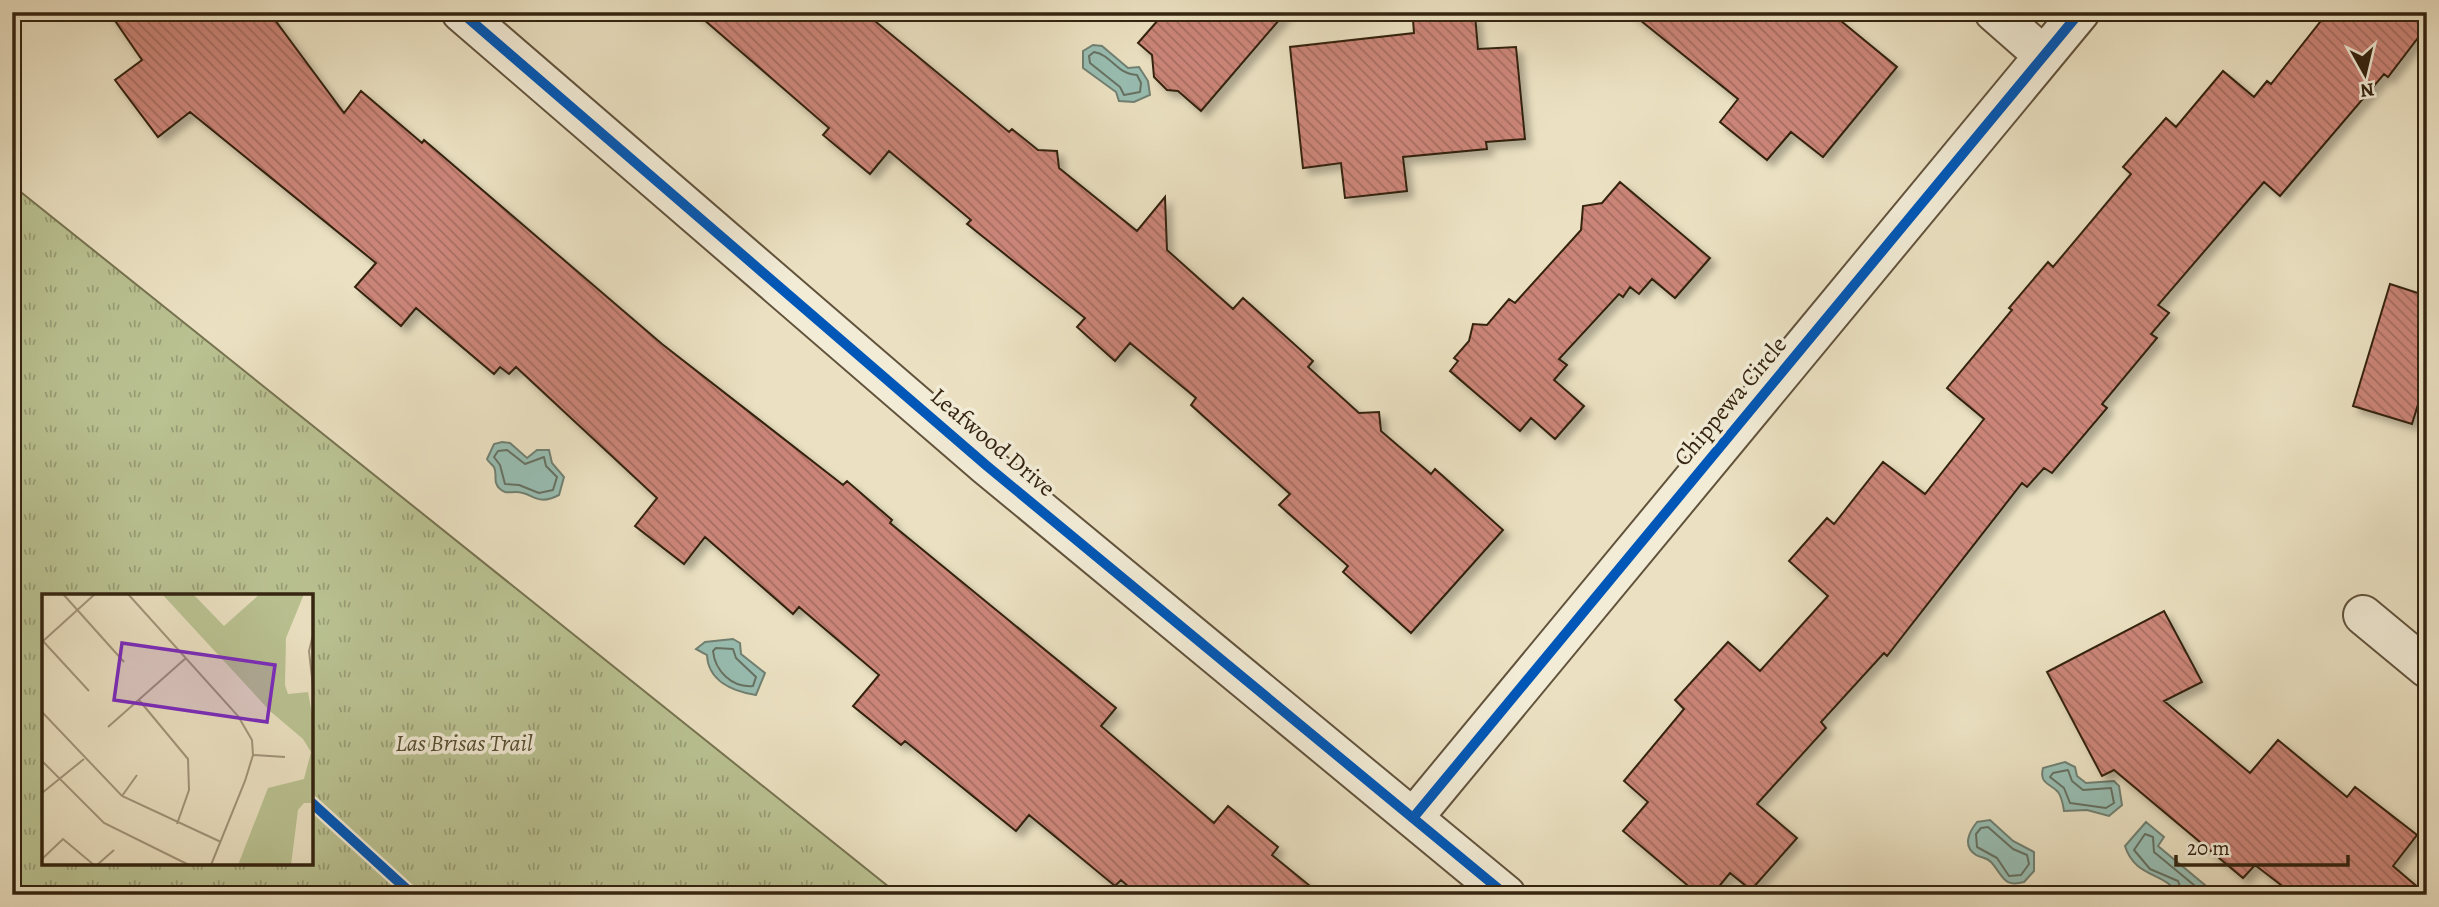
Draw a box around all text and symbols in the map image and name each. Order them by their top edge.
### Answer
north arrow [2330,38,2400,108]
text: N [2358,76,2376,104]
street label: Chippewa Circle [1666,329,1794,473]
street label: Leafwood Drive [924,380,1062,504]
inset map [42,594,313,865]
park label: Las Brisas Trail [395,727,533,759]
scale bar [2176,823,2348,867]
text: 20 m [2187,834,2230,862]

